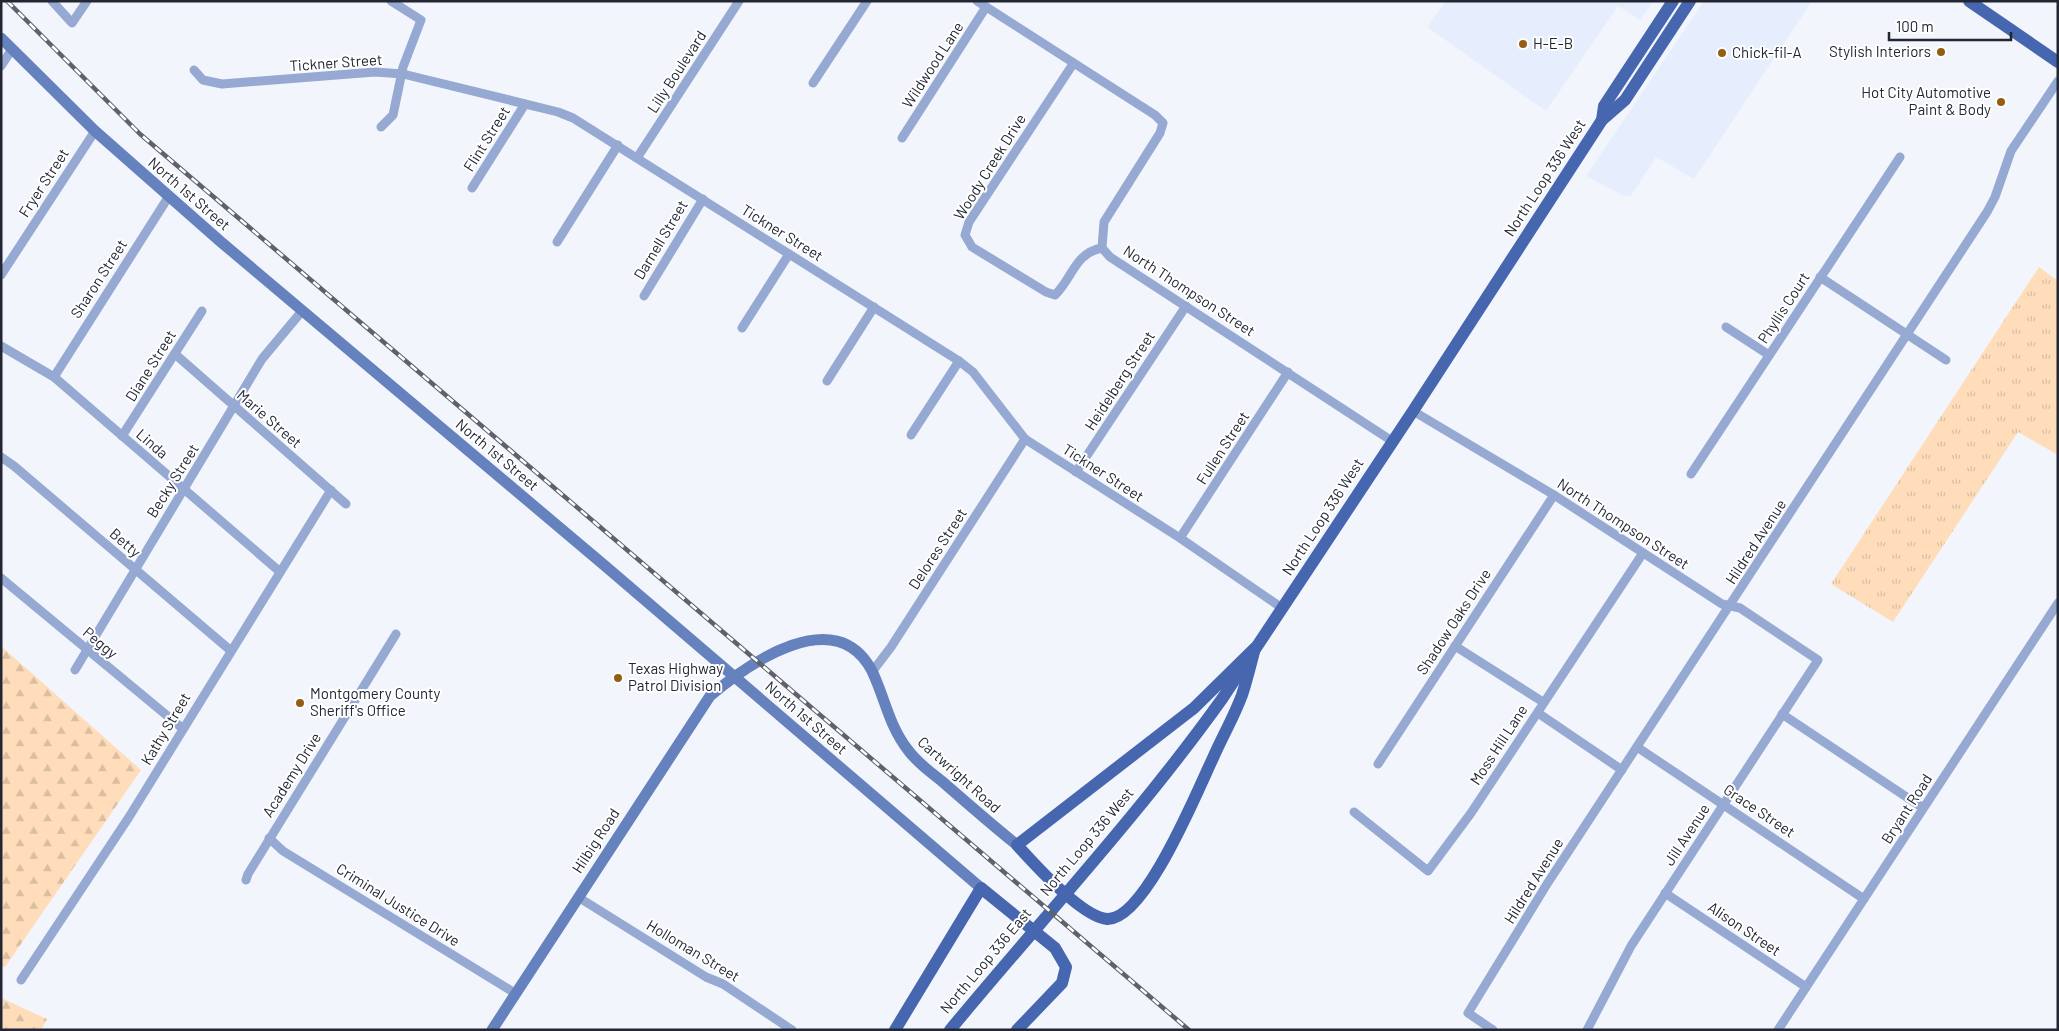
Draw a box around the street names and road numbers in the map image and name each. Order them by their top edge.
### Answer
street label: Wildwood Lane [898,18,967,111]
street label: Lilly Boulevard [643,27,709,116]
street label: Tickner Street [289,50,383,74]
street label: Flint Street [459,103,513,174]
street label: Woody Creek Drive [949,110,1029,223]
street label: North Loop 336 West [1500,116,1589,239]
street label: Fryer Street [14,145,72,220]
street label: North 1st Street [145,153,234,234]
street label: Darnell Street [629,197,691,282]
street label: Tickner Street [738,200,827,264]
street label: Sharon Street [66,236,130,321]
street label: North Thompson Street [1120,241,1259,339]
street label: Phyllis Court [1754,269,1813,346]
street label: Diane Street [121,326,179,404]
street label: Heidelberg Street [1080,327,1158,433]
street label: Marie Street [234,385,306,451]
street label: Fullen Street [1192,408,1252,487]
street label: North 1st Street [453,414,543,494]
street label: Linda [133,425,172,462]
street label: Tickner Street [1060,439,1147,505]
street label: Becky Street [142,440,202,521]
street label: North Loop 336 West [1278,455,1367,578]
street label: North Thompson Street [1554,474,1693,572]
street label: Hildred Avenue [1721,496,1789,587]
street label: Delores Street [904,504,970,592]
street label: Betty [106,524,145,561]
street label: Shadow Oaks Drive [1412,565,1494,678]
street label: Peggy [80,623,122,662]
street label: North 1st Street [762,677,851,758]
street label: Kathy Street [137,689,194,768]
street label: Moss Hill Lane [1466,701,1531,788]
street label: Academy Drive [258,729,324,820]
street label: Cartwright Road [914,732,1005,816]
street label: Bryant Road [1877,770,1935,847]
street label: Grace Street [1721,780,1799,841]
street label: North Loop 336 West [1036,784,1137,899]
street label: Jill Avenue [1660,800,1713,869]
street label: Hilbig Road [568,805,623,876]
street label: Hildred Avenue [1500,834,1567,927]
street label: Criminal Justice Drive [333,859,464,949]
street label: Alison Street [1705,897,1784,959]
street label: North Loop 336 East [936,904,1035,1017]
street label: Holloman Street [644,915,743,985]

